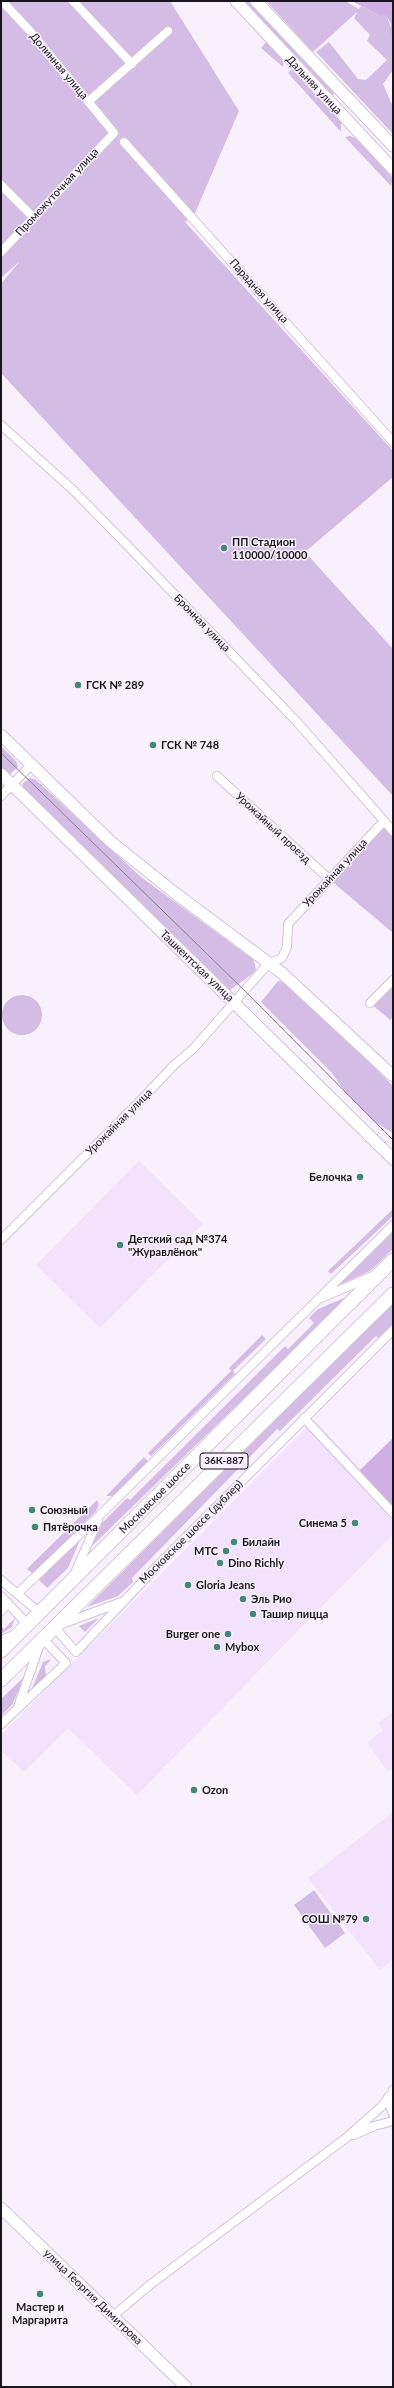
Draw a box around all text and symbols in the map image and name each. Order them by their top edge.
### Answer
street label: Долинная улица [27,30,91,102]
street label: Дальняя улица [283,53,345,117]
street label: Промежуточная улица [13,145,101,239]
street label: Парадная улица [227,256,291,326]
place label: ПП Стадион 110000/10000 [232,535,307,561]
marker: ПП Стадион 110000/10000 [219,543,229,553]
street label: Бронная улица [171,591,233,655]
place label: ГСК № 289 [86,678,144,692]
marker: ГСК № 289 [73,680,83,690]
place label: ГСК № 748 [161,738,219,752]
marker: ГСК № 748 [148,740,158,750]
street label: Урожайный проезд [233,790,313,866]
street label: Урожайная улица [300,836,370,910]
street label: Ташкентская улица [157,927,237,1005]
street label: Урожайная улица [83,1086,155,1158]
place label: Белочка [309,1170,352,1184]
marker: Белочка [355,1172,365,1182]
place label: Детский сад №374 "Журавлёнок" [128,1232,227,1258]
marker: Детский сад №374 "Журавлёнок" [115,1240,125,1250]
road number: 36К-887 [200,1453,248,1469]
street label: Московское шоссе [117,1460,193,1536]
street label: Московское шоссе (дублер) [137,1478,245,1586]
place label: Союзный [40,1503,88,1517]
marker: Союзный [27,1505,37,1515]
place label: Синема 5 [299,1516,347,1530]
marker: Синема 5 [350,1518,360,1528]
place label: Пятёрочка [43,1520,98,1534]
marker: Пятёрочка [30,1522,40,1532]
place label: Билайн [242,1535,280,1549]
marker: Билайн [229,1537,239,1547]
place label: МТС [194,1544,218,1558]
marker: МТС [221,1546,231,1556]
place label: Dino Richly [228,1556,284,1570]
marker: Dino Richly [215,1558,225,1568]
place label: Gloria Jeans [196,1578,255,1592]
marker: Gloria Jeans [183,1580,193,1590]
place label: Эль Рио [251,1592,292,1606]
marker: Эль Рио [238,1594,248,1604]
place label: Ташир пицца [261,1607,328,1621]
marker: Ташир пицца [248,1609,258,1619]
place label: Burger one [166,1627,220,1641]
marker: Burger one [223,1629,233,1639]
place label: Mybox [225,1640,259,1654]
marker: Mybox [212,1642,222,1652]
place label: Ozon [202,1783,228,1797]
marker: Ozon [189,1785,199,1795]
place label: СОШ №79 [302,1912,358,1926]
marker: СОШ №79 [361,1914,371,1924]
street label: улица Георгия Димитрова [41,2246,145,2348]
marker: Мастер и Маргарита [35,2289,45,2299]
place label: Мастер и Маргарита [12,2300,68,2326]

